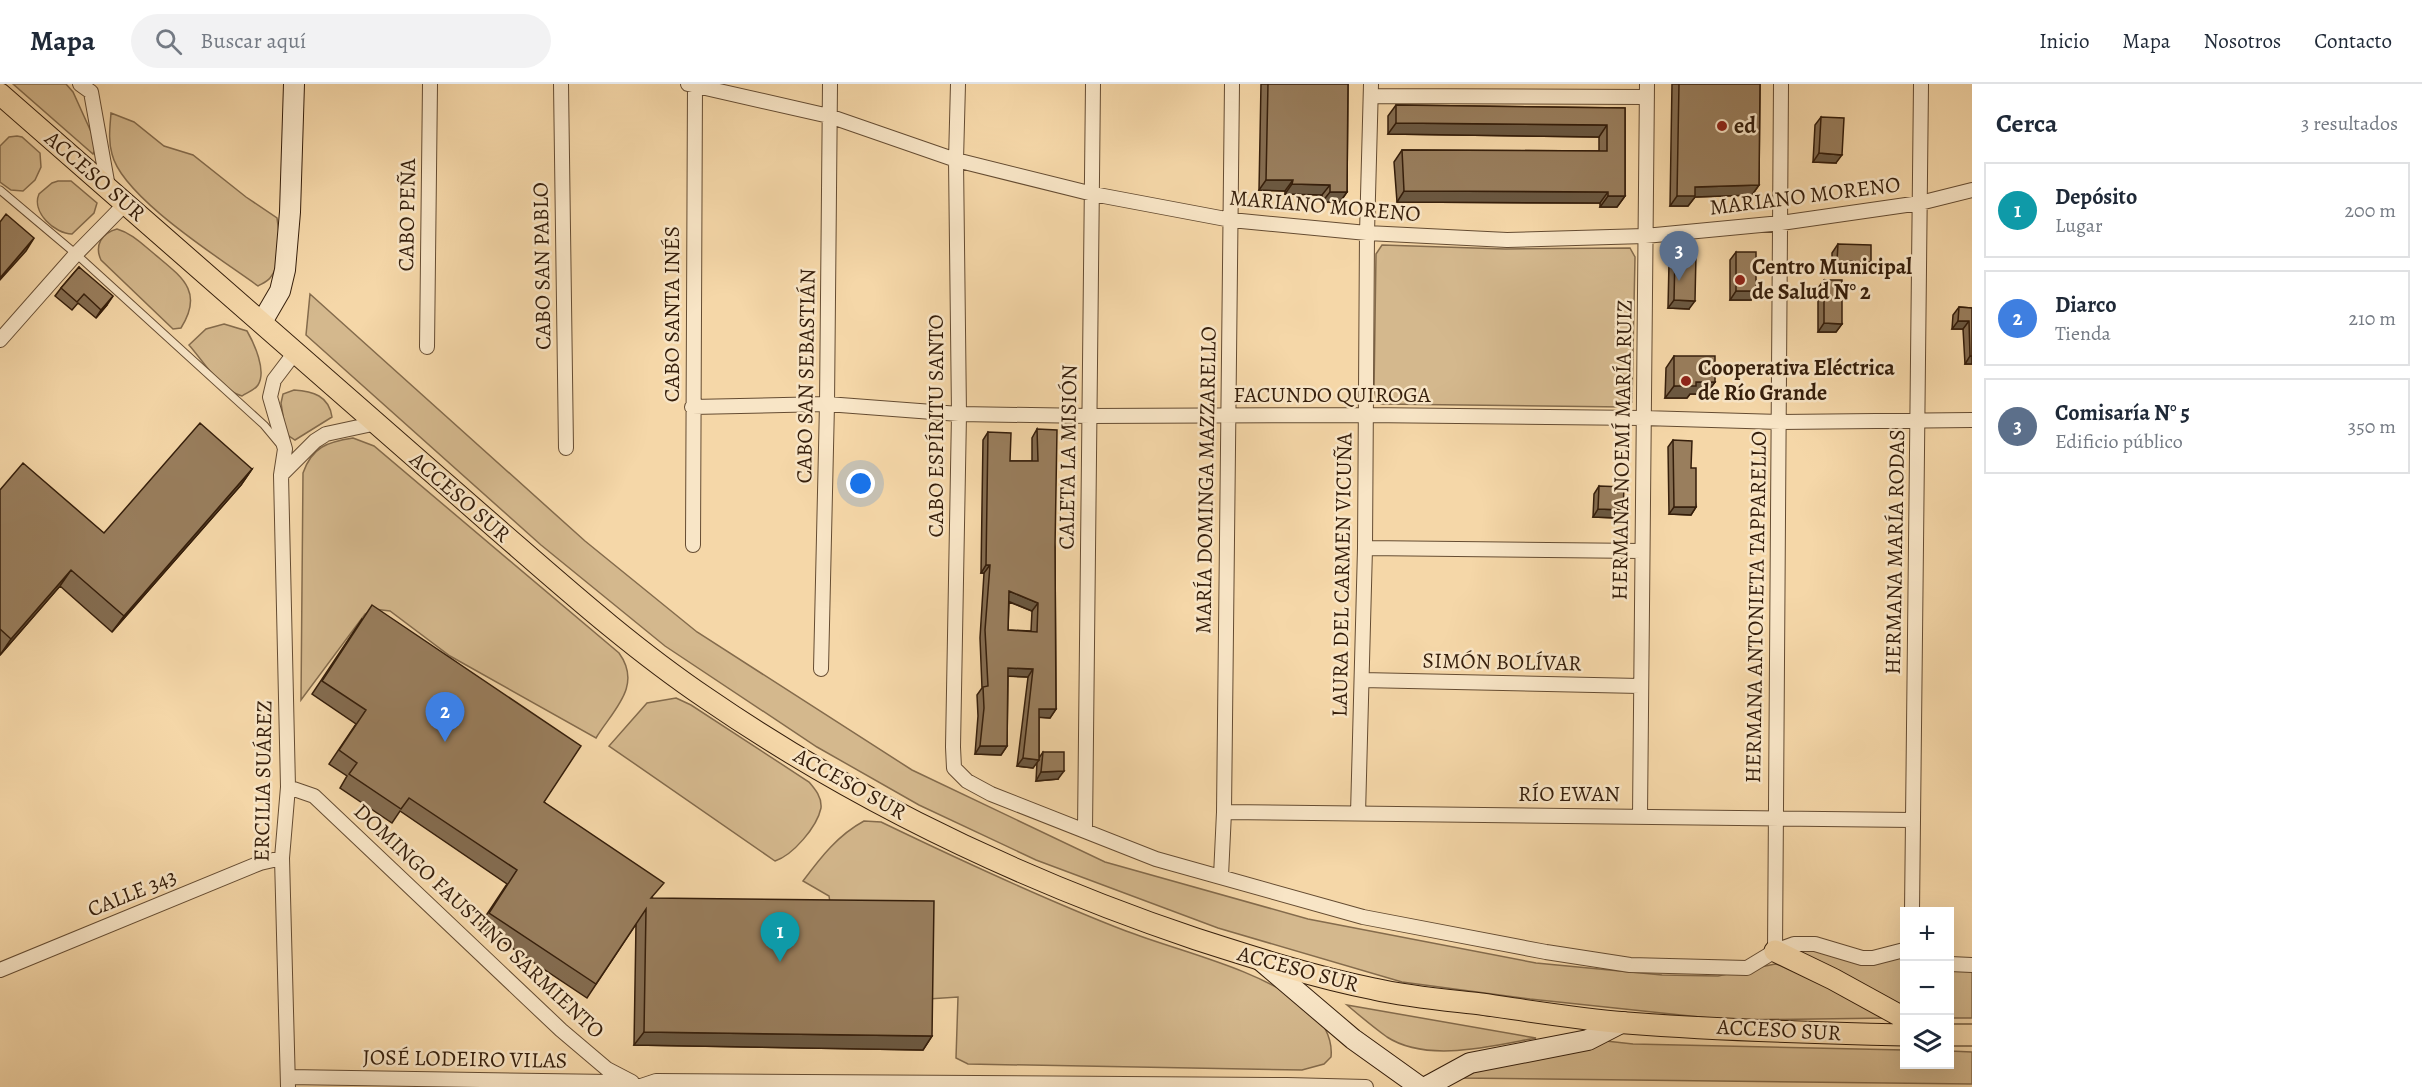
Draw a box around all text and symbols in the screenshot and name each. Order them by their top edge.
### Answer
search box [131,14,551,68]
text: Mapa [30,22,95,60]
icon: search [152,25,185,58]
text: Buscar aquí [200,26,306,56]
text: Inicio [2039,27,2089,55]
text: Mapa [2122,27,2171,55]
text: Nosotros [2204,27,2281,55]
text: Contacto [2314,27,2392,55]
text: Cerca [1996,106,2058,141]
text: 3 resultados [2301,110,2398,137]
place label: ed [1734,111,1756,141]
marker: ed [1715,119,1729,133]
street label: ACCESO SUR [38,123,152,228]
street label: CABO PEÑA [391,157,423,272]
street label: MARIANO MORENO [1708,169,1902,223]
street label: CABO SAN PABLO [526,182,558,350]
text: Depósito [2055,182,2137,212]
street label: MARIANO MORENO [1228,183,1422,229]
text: 1 [2014,197,2021,224]
text: 200 m [2345,197,2396,224]
text: Lugar [2055,212,2103,239]
street label: CABO SANTA INÉS [657,226,687,402]
pin: 3 [1660,232,1698,281]
place label: Centro Municipal de Salud N° 2 [1752,252,1912,307]
street label: CABO SAN SEBASTIÁN [789,268,823,484]
marker: Centro Municipal de Salud N° 2 [1733,273,1747,287]
text: Diarco [2055,290,2117,320]
street label: HERMANA NOEMÍ MARÍA RUIZ [1604,299,1640,601]
text: 2 [2013,305,2022,332]
text: 210 m [2348,305,2396,332]
street label: CABO ESPÍRITU SANTO [921,314,951,538]
text: Tienda [2055,320,2111,347]
street label: MARÍA DOMINGA MAZZARELLO [1188,326,1224,634]
place label: Cooperativa Eléctrica de Río Grande [1698,353,1895,408]
street label: CALETA LA MISIÓN [1051,364,1085,550]
marker: Cooperativa Eléctrica de Río Grande [1679,374,1693,388]
street label: FACUNDO QUIROGA [1233,380,1432,410]
text: Comisaría N° 5 [2055,398,2190,428]
text: 3 [2013,413,2022,440]
text: 350 m [2348,413,2396,440]
text: Edificio público [2055,428,2183,455]
street label: HERMANA MARÍA RODAS [1878,429,1912,675]
street label: LAURA DEL CARMEN VICUÑA [1325,431,1359,717]
street label: HERMANA ANTONIETA TAPPARELLO [1738,431,1774,783]
street label: ACCESO SUR [403,444,517,549]
your location [846,469,875,498]
street label: SIMÓN BOLÍVAR [1422,646,1582,678]
pin: 2 [426,692,464,742]
street label: ERCILIA SUÁREZ [247,700,279,862]
street label: ACCESO SUR [788,740,912,828]
street label: RÍO EWAN [1518,779,1620,809]
street label: DOMINGO FAUSTINO SARMIENTO [347,797,611,1045]
street label: CALLE 343 [83,862,181,924]
map controls [1900,907,1954,1069]
button: + [1900,907,1954,961]
pin: 1 [760,912,800,962]
street label: ACCESO SUR [1233,938,1362,1000]
button: − [1900,961,1954,1015]
street label: ACCESO SUR [1715,1012,1842,1048]
button: layers [1900,1015,1954,1069]
street label: JOSÉ LODEIRO VILAS [362,1042,568,1076]

